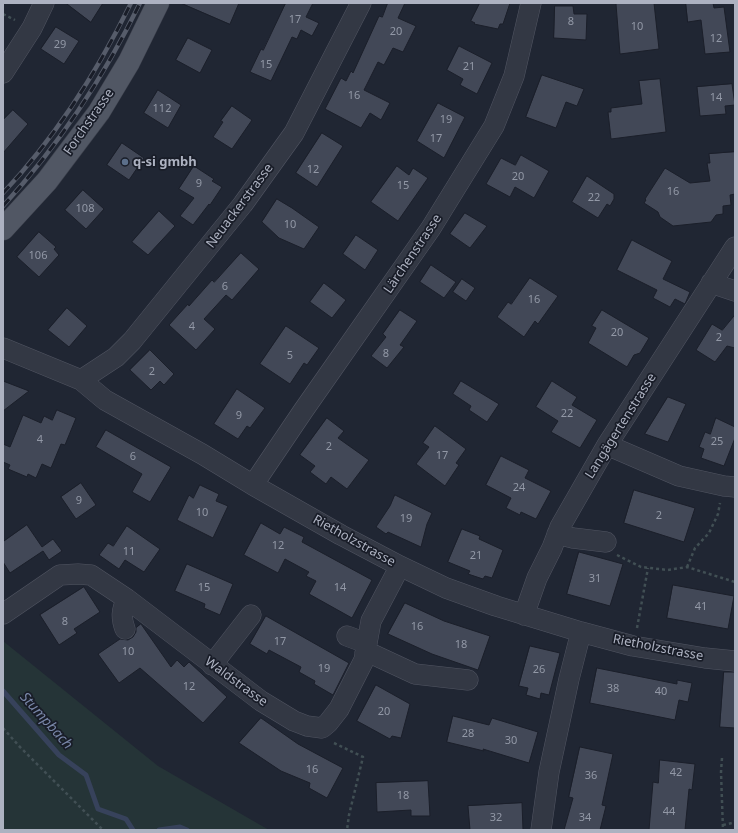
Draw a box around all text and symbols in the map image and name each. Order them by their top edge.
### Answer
house number: 17 [289,13,301,27]
house number: 8 [568,15,574,29]
house number: 10 [631,20,643,34]
house number: 20 [390,25,402,39]
house number: 12 [710,32,722,46]
house number: 29 [54,38,66,52]
house number: 15 [260,58,272,72]
house number: 21 [463,60,475,74]
street label: Forchstrasse [60,86,118,158]
house number: 16 [348,89,360,103]
house number: 14 [710,91,722,105]
house number: 112 [153,102,171,116]
house number: 19 [440,113,452,127]
house number: 17 [430,132,442,146]
place label: q-si gmbh [133,154,197,170]
marker: q-si gmbh [120,157,130,167]
street label: Neuackerstrasse [203,161,277,251]
house number: 12 [307,163,319,177]
house number: 20 [512,170,524,184]
house number: 9 [196,177,202,191]
house number: 15 [397,179,409,193]
house number: 16 [667,185,679,199]
house number: 22 [588,191,600,205]
house number: 108 [76,202,94,216]
street label: Lärchenstrasse [381,212,445,296]
house number: 10 [284,218,296,232]
house number: 106 [29,249,47,263]
house number: 6 [222,280,228,294]
house number: 16 [528,293,540,307]
house number: 4 [189,320,195,334]
house number: 20 [611,326,623,340]
house number: 2 [716,331,722,345]
house number: 8 [383,347,389,361]
house number: 5 [287,349,293,363]
house number: 2 [149,365,155,379]
street label: Langägertenstrasse [582,370,660,482]
house number: 22 [561,407,573,421]
house number: 9 [236,409,242,423]
house number: 4 [37,433,43,447]
house number: 25 [711,435,723,449]
house number: 2 [326,440,332,454]
house number: 17 [436,449,448,463]
house number: 6 [130,450,136,464]
house number: 24 [513,481,525,495]
house number: 9 [76,494,82,508]
house number: 10 [196,506,208,520]
house number: 2 [656,509,662,523]
street label: Rietholzstrasse [310,512,398,570]
house number: 19 [400,512,412,526]
house number: 12 [272,539,284,553]
house number: 11 [123,545,135,559]
house number: 21 [470,549,482,563]
house number: 31 [589,572,601,586]
house number: 15 [198,581,210,595]
house number: 14 [334,581,346,595]
house number: 41 [695,600,707,614]
house number: 8 [62,615,68,629]
house number: 16 [411,620,423,634]
street label: Rietholzstrasse [611,632,705,664]
house number: 17 [274,635,286,649]
house number: 18 [455,638,467,652]
house number: 10 [122,645,134,659]
street label: Waldstrasse [202,654,270,710]
house number: 19 [318,662,330,676]
house number: 26 [533,663,545,677]
house number: 12 [183,680,195,694]
house number: 38 [607,682,619,696]
house number: 40 [655,685,667,699]
water label: Stumpbach [16,689,76,753]
house number: 20 [378,705,390,719]
house number: 28 [462,727,474,741]
house number: 30 [505,734,517,748]
house number: 16 [306,763,318,777]
house number: 42 [670,766,682,780]
house number: 36 [585,769,597,783]
house number: 18 [397,789,409,803]
house number: 44 [663,805,675,819]
house number: 32 [490,811,502,825]
house number: 34 [579,811,591,825]

